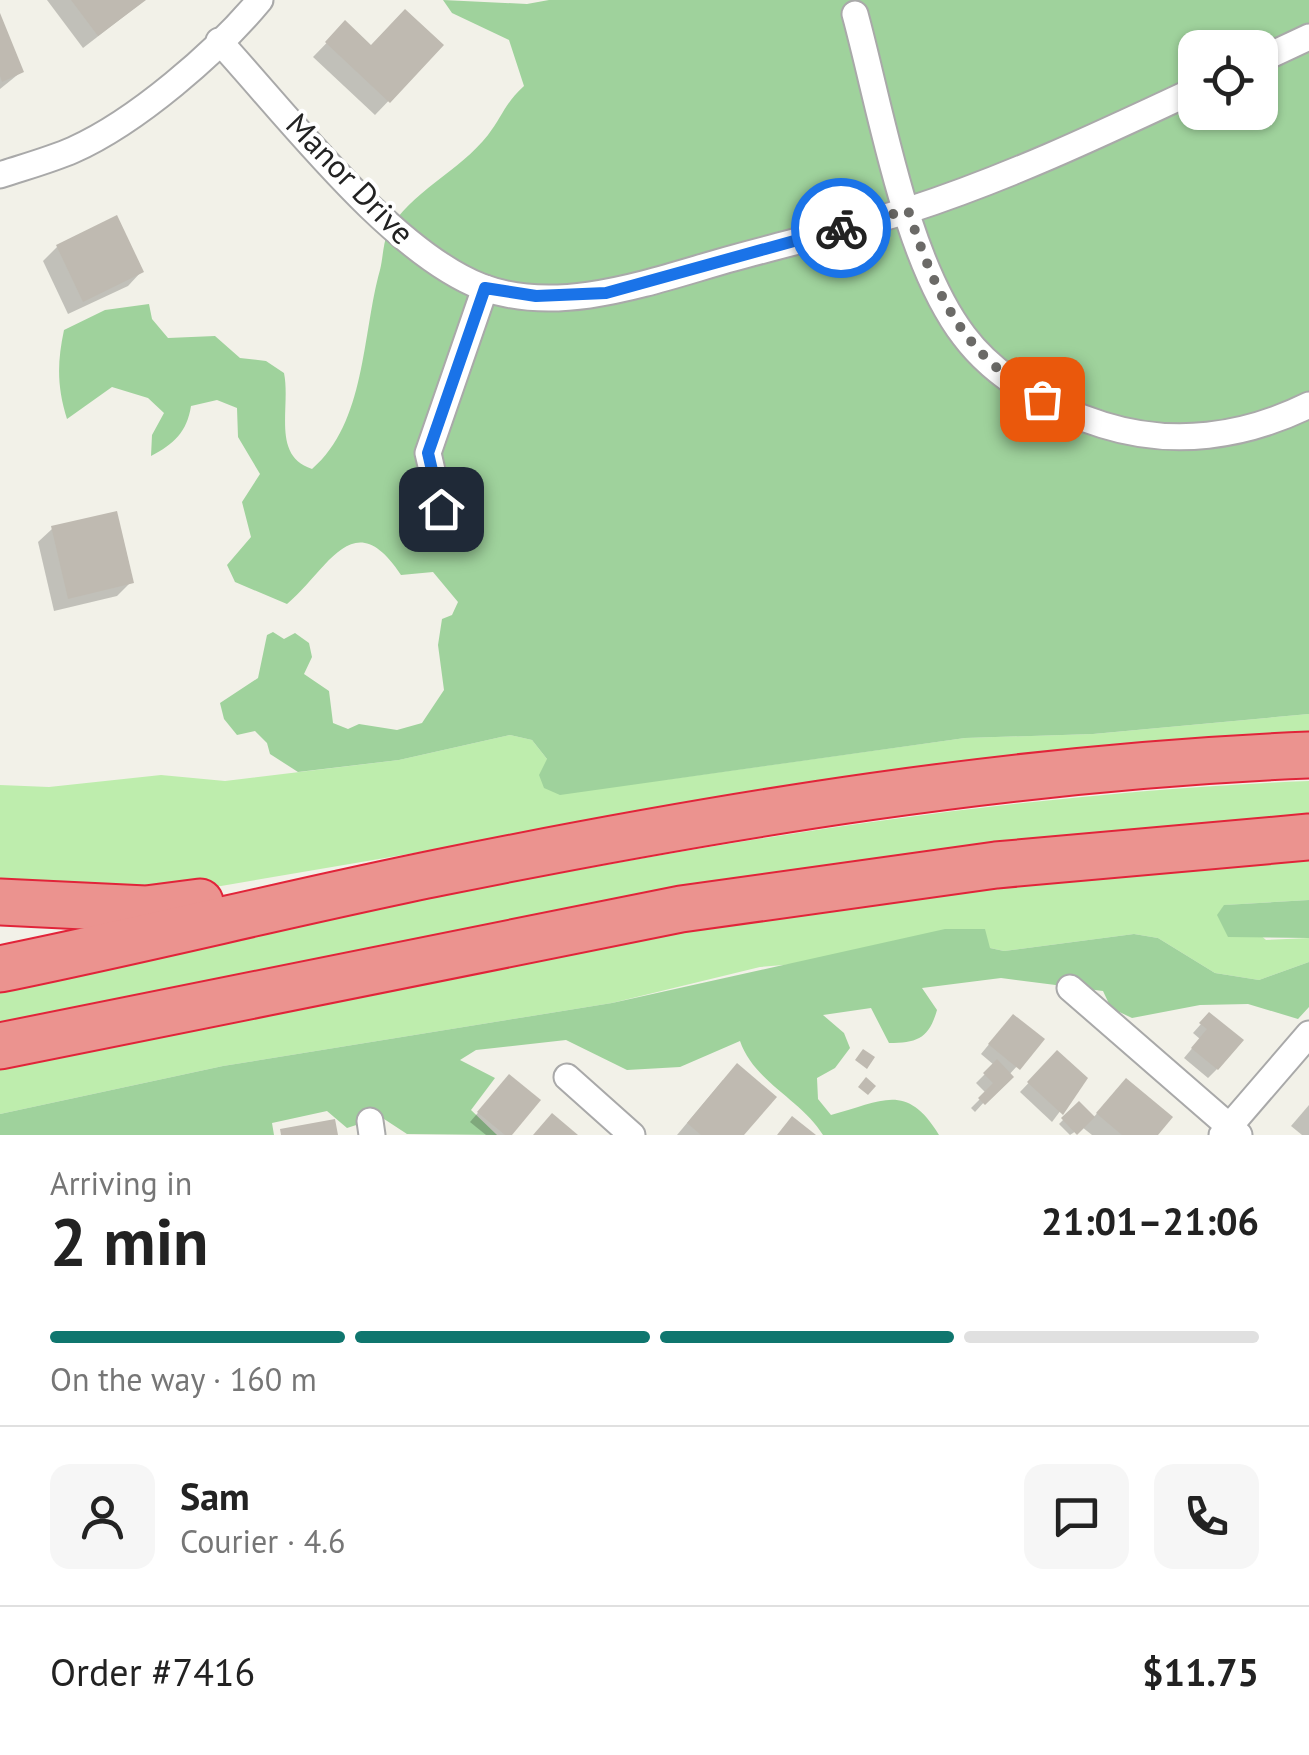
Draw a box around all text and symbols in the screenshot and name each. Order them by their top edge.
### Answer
map controls [1178,30,1278,130]
button: locate [1178,30,1278,130]
street label: Manor Drive [278,104,424,253]
courier [791,178,891,278]
icon: bike [814,201,869,256]
pin [1000,357,1085,442]
icon: bag [1015,372,1070,427]
pin [399,467,484,552]
icon: home [414,482,469,537]
text: Arriving in [50,1162,192,1204]
text: 21:01–21:06 [1041,1196,1259,1245]
text: 2 min [50,1199,209,1283]
text: On the way · 160 m [50,1358,317,1400]
button: person [50,1464,155,1569]
button: chat [1024,1464,1129,1569]
button: phone [1154,1464,1259,1569]
text: Sam [180,1471,250,1520]
text: Courier · 4.6 [180,1520,346,1562]
text: Order #7416 [50,1647,255,1696]
text: $11.75 [1142,1647,1259,1696]

